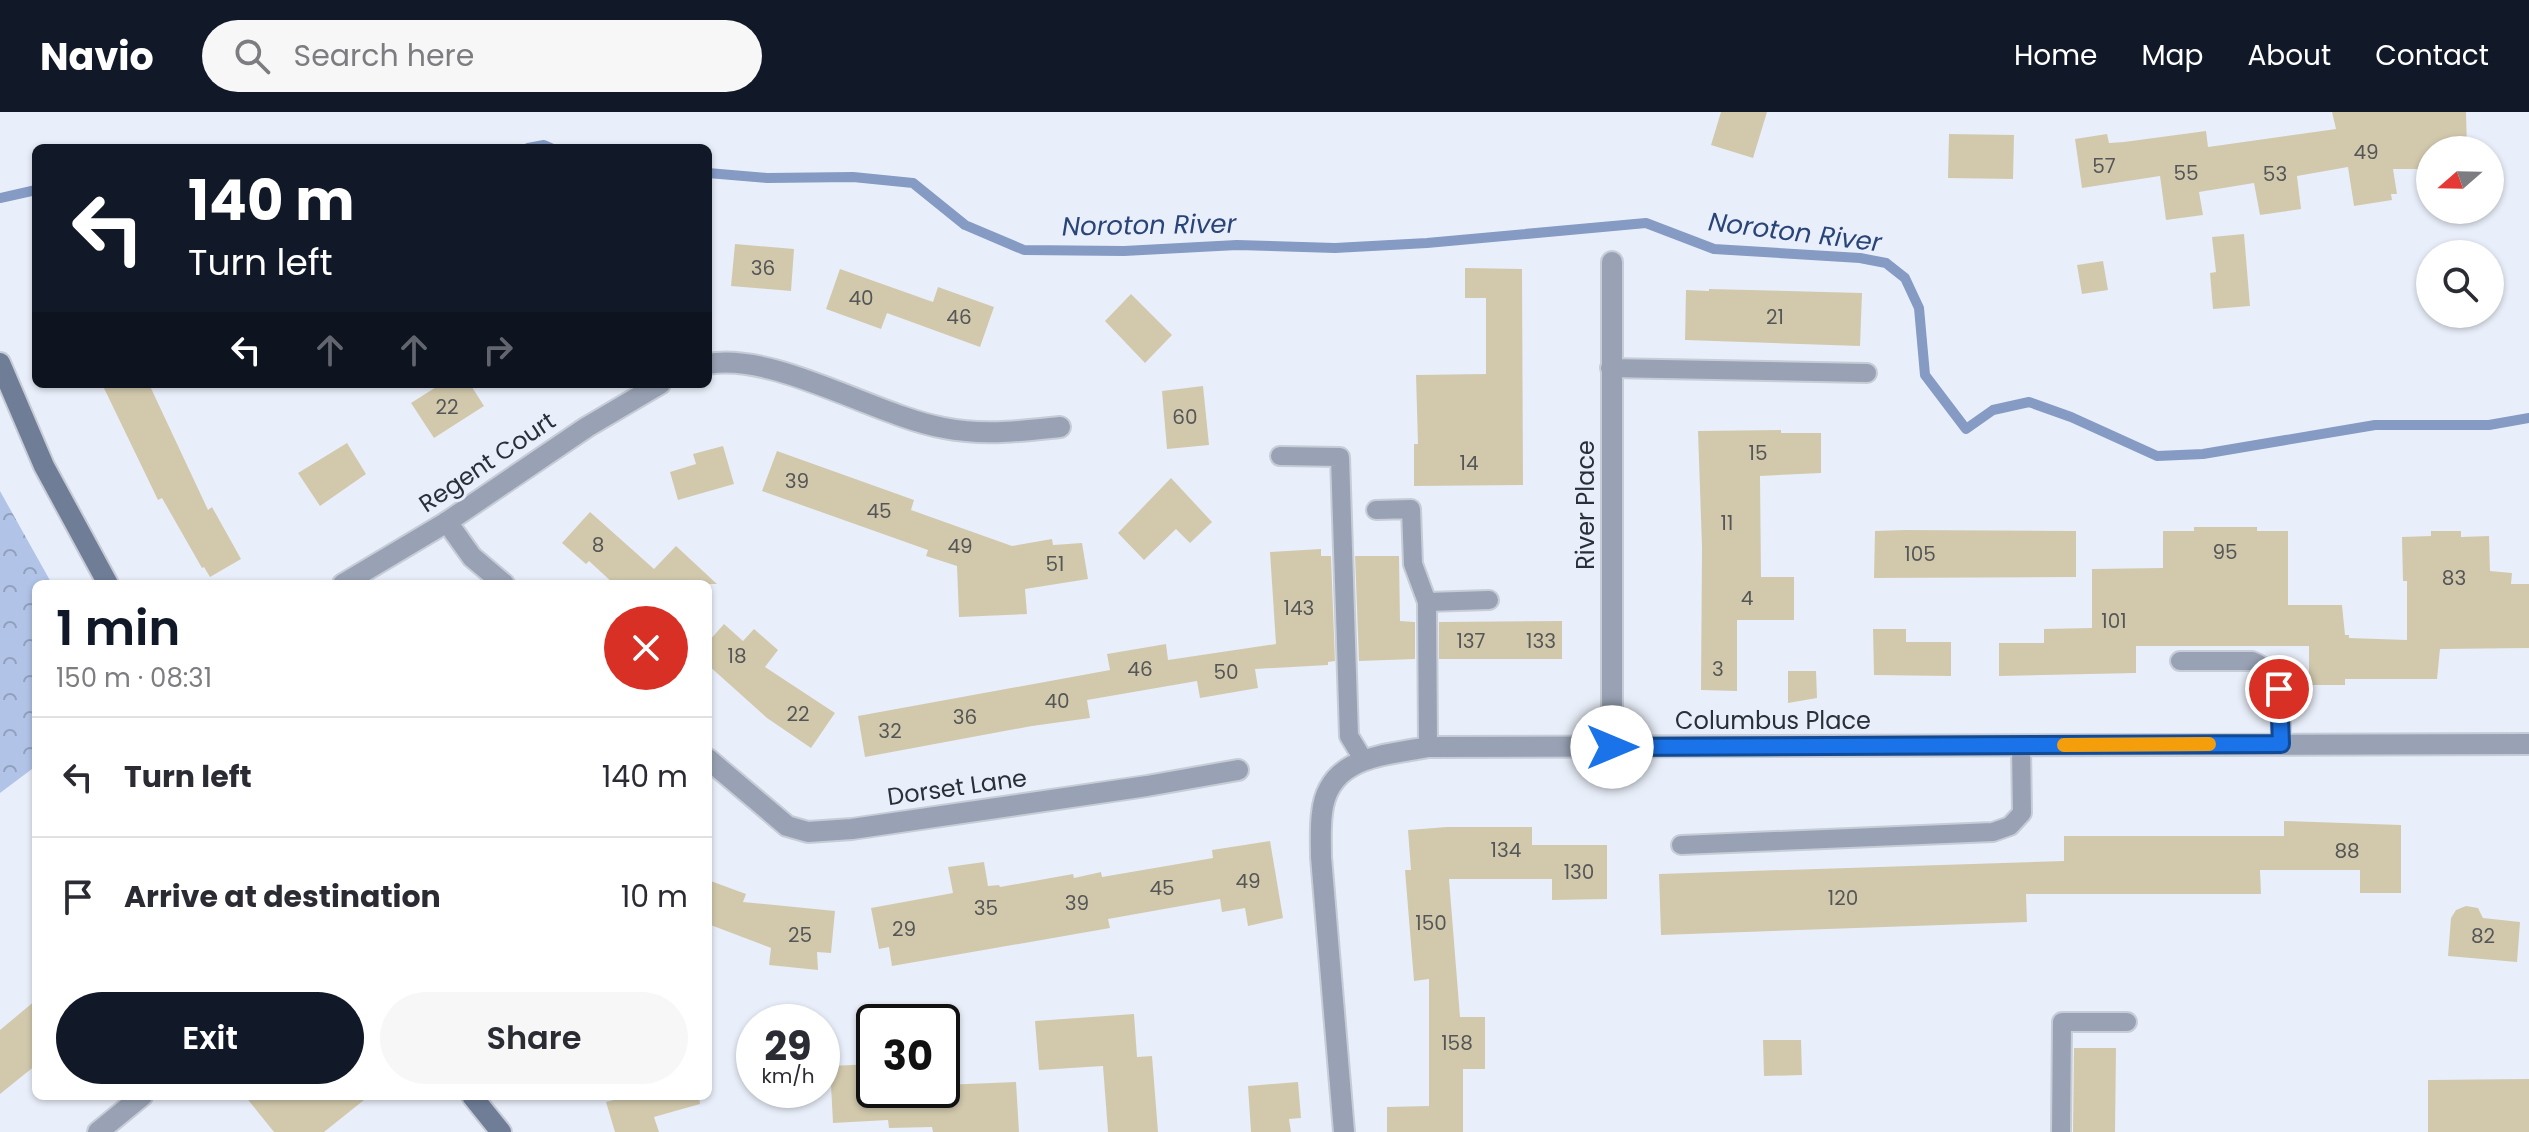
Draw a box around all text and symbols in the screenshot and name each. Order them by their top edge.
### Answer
search box [202,20,762,92]
text: Navio [40,30,154,83]
icon: search [230,34,274,78]
text: Search here [294,34,474,77]
text: Home [2014,36,2097,75]
text: Map [2141,36,2203,75]
text: About [2247,36,2331,75]
text: Contact [2375,36,2489,75]
north arrow [2416,136,2504,224]
map controls [2416,136,2504,328]
house number: 49 [2353,138,2379,166]
house number: 57 [2092,152,2116,180]
house number: 55 [2173,159,2199,187]
house number: 53 [2263,160,2287,188]
text: 140 m [188,161,355,240]
icon: left [56,176,160,280]
water label: Noroton River [1706,204,1885,261]
water label: Noroton River [1062,205,1238,245]
text: Turn left [188,237,333,288]
button: search [2416,240,2504,328]
house number: 36 [751,254,775,282]
house number: 40 [848,284,874,312]
house number: 46 [946,303,972,331]
house number: 21 [1766,303,1784,331]
icon: left [224,328,268,372]
icon: ahead [308,328,352,372]
icon: ahead [392,328,436,372]
icon: right [476,328,520,372]
house number: 22 [436,393,459,421]
house number: 60 [1172,403,1198,431]
street label: Regent Court [412,404,562,520]
house number: 15 [1749,439,1767,467]
street label: River Place [1569,440,1602,570]
house number: 14 [1460,449,1478,477]
house number: 39 [785,467,809,495]
house number: 45 [866,497,892,525]
house number: 11 [1721,509,1733,537]
house number: 8 [592,531,604,559]
house number: 49 [947,532,973,560]
house number: 95 [2212,538,2238,566]
house number: 105 [1904,540,1936,568]
house number: 51 [1046,550,1064,578]
house number: 83 [2442,564,2466,592]
house number: 4 [1741,584,1753,612]
house number: 143 [1284,594,1314,622]
text: 1 min [56,595,180,662]
button: close [604,606,688,690]
house number: 101 [2101,607,2127,635]
house number: 137 [1456,627,1486,655]
house number: 133 [1526,627,1556,655]
house number: 18 [727,642,747,670]
house number: 46 [1127,655,1153,683]
house number: 3 [1712,655,1724,683]
pin [2245,655,2313,723]
house number: 50 [1213,658,1239,686]
text: 150 m · 08:31 [56,660,212,696]
icon: arrive [2257,667,2301,711]
house number: 40 [1044,687,1070,715]
house number: 22 [787,700,810,728]
house number: 36 [953,703,977,731]
street label: Columbus Place [1675,704,1871,737]
position arrow [1570,705,1654,789]
house number: 32 [878,717,902,745]
icon: left [56,755,100,799]
text: Turn left [124,755,252,798]
text: 140 m [602,755,688,798]
street label: Dorset Lane [885,761,1029,813]
house number: 134 [1491,836,1521,864]
house number: 88 [2334,837,2360,865]
house number: 130 [1564,858,1594,886]
house number: 49 [1235,867,1261,895]
house number: 45 [1149,874,1175,902]
icon: arrive [56,875,100,919]
text: Arrive at destination [124,875,441,918]
text: 10 m [621,875,688,918]
house number: 120 [1828,884,1858,912]
house number: 39 [1065,889,1089,917]
house number: 35 [974,894,998,922]
house number: 150 [1415,909,1447,937]
house number: 29 [892,915,916,943]
house number: 25 [788,921,812,949]
house number: 82 [2471,922,2495,950]
button: Exit [56,992,364,1084]
button: Share [380,992,688,1084]
speed limit sign: 30 [856,1004,960,1108]
text: 29 [764,1018,812,1074]
house number: 158 [1441,1029,1473,1057]
text: km/h [761,1062,815,1090]

